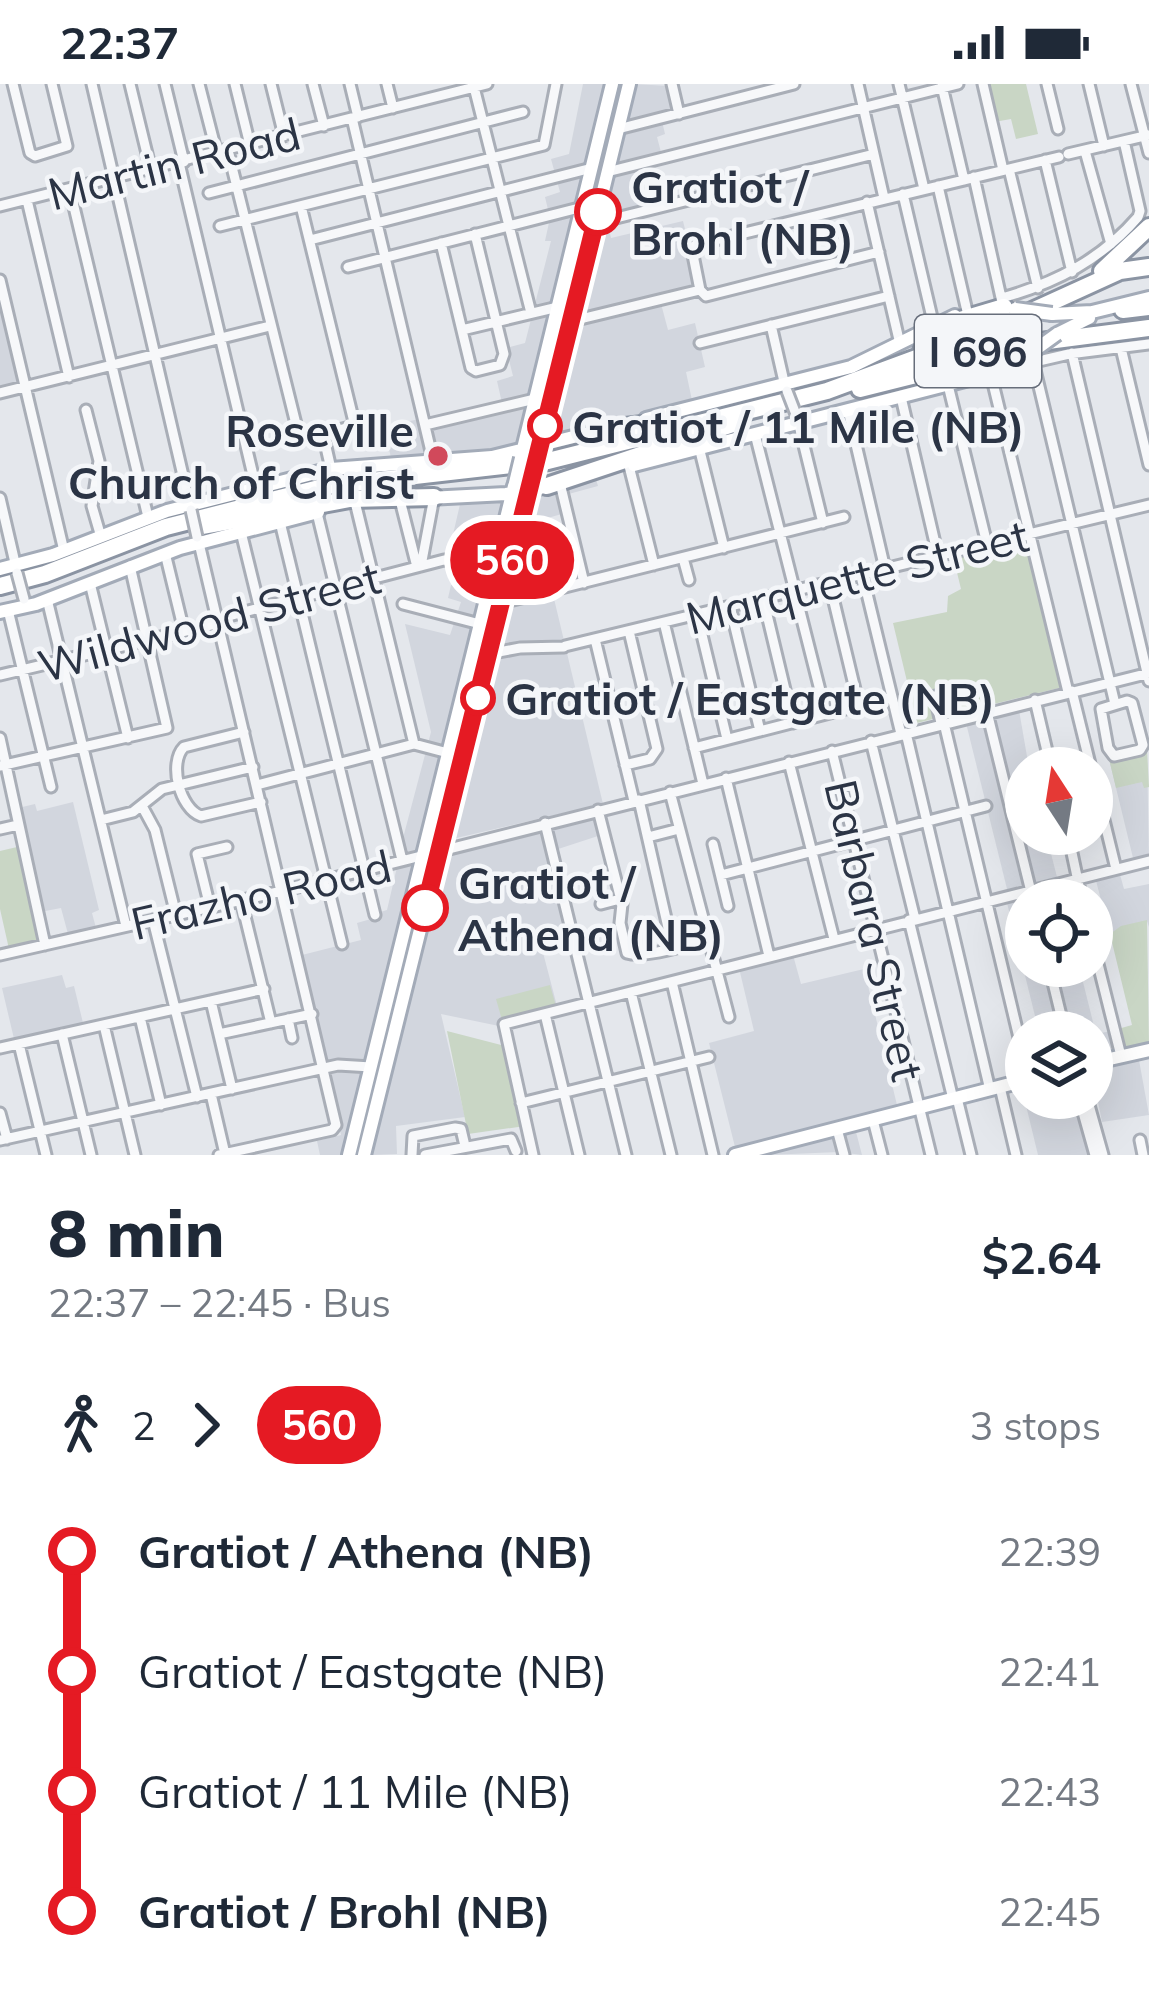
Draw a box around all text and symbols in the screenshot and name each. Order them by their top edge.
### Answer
text: 22:37 [60,14,179,70]
street label: Martin Road [42,105,306,221]
place label: Gratiot / Brohl (NB) [631,158,854,266]
marker: Gratiot / Brohl (NB) [576,190,620,234]
road number: I 696 [915,315,1041,387]
place label: Gratiot / 11 Mile (NB) [572,398,1025,454]
place label: Roseville Church of Christ [68,402,414,510]
marker: Gratiot / 11 Mile (NB) [529,410,561,442]
marker: Roseville Church of Christ [425,443,451,469]
street label: Marquette Street [680,506,1034,646]
line badge: 560 [443,521,581,599]
text: 560 [474,533,550,586]
street label: Wildwood Street [32,548,386,694]
place label: Gratiot / Eastgate (NB) [505,670,995,726]
marker: Gratiot / Eastgate (NB) [462,682,494,714]
north arrow [1005,747,1113,855]
map controls [1005,747,1113,1119]
street label: Barbara Street [813,774,937,1086]
street label: Frazho Road [125,837,397,951]
place label: Gratiot / Athena (NB) [458,854,724,962]
button: locate [1005,879,1113,987]
marker: Gratiot / Athena (NB) [403,886,447,930]
button: layers [1005,1011,1113,1119]
text: 8 min [48,1191,225,1274]
text: $2.64 [982,1229,1101,1285]
text: 22:37 – 22:45 · Bus [48,1278,391,1327]
icon: walk [48,1392,114,1458]
icon: forward [173,1392,239,1458]
text: 560 [281,1398,357,1451]
text: 2 [132,1401,155,1450]
text: 3 stops [970,1401,1101,1450]
text: Gratiot / Athena (NB) [138,1523,594,1579]
text: 22:39 [999,1527,1101,1576]
text: Gratiot / Eastgate (NB) [138,1643,608,1699]
text: 22:41 [999,1647,1101,1696]
text: Gratiot / 11 Mile (NB) [138,1763,573,1819]
text: 22:43 [999,1767,1101,1816]
text: Gratiot / Brohl (NB) [138,1883,551,1939]
text: 22:45 [999,1887,1101,1936]

